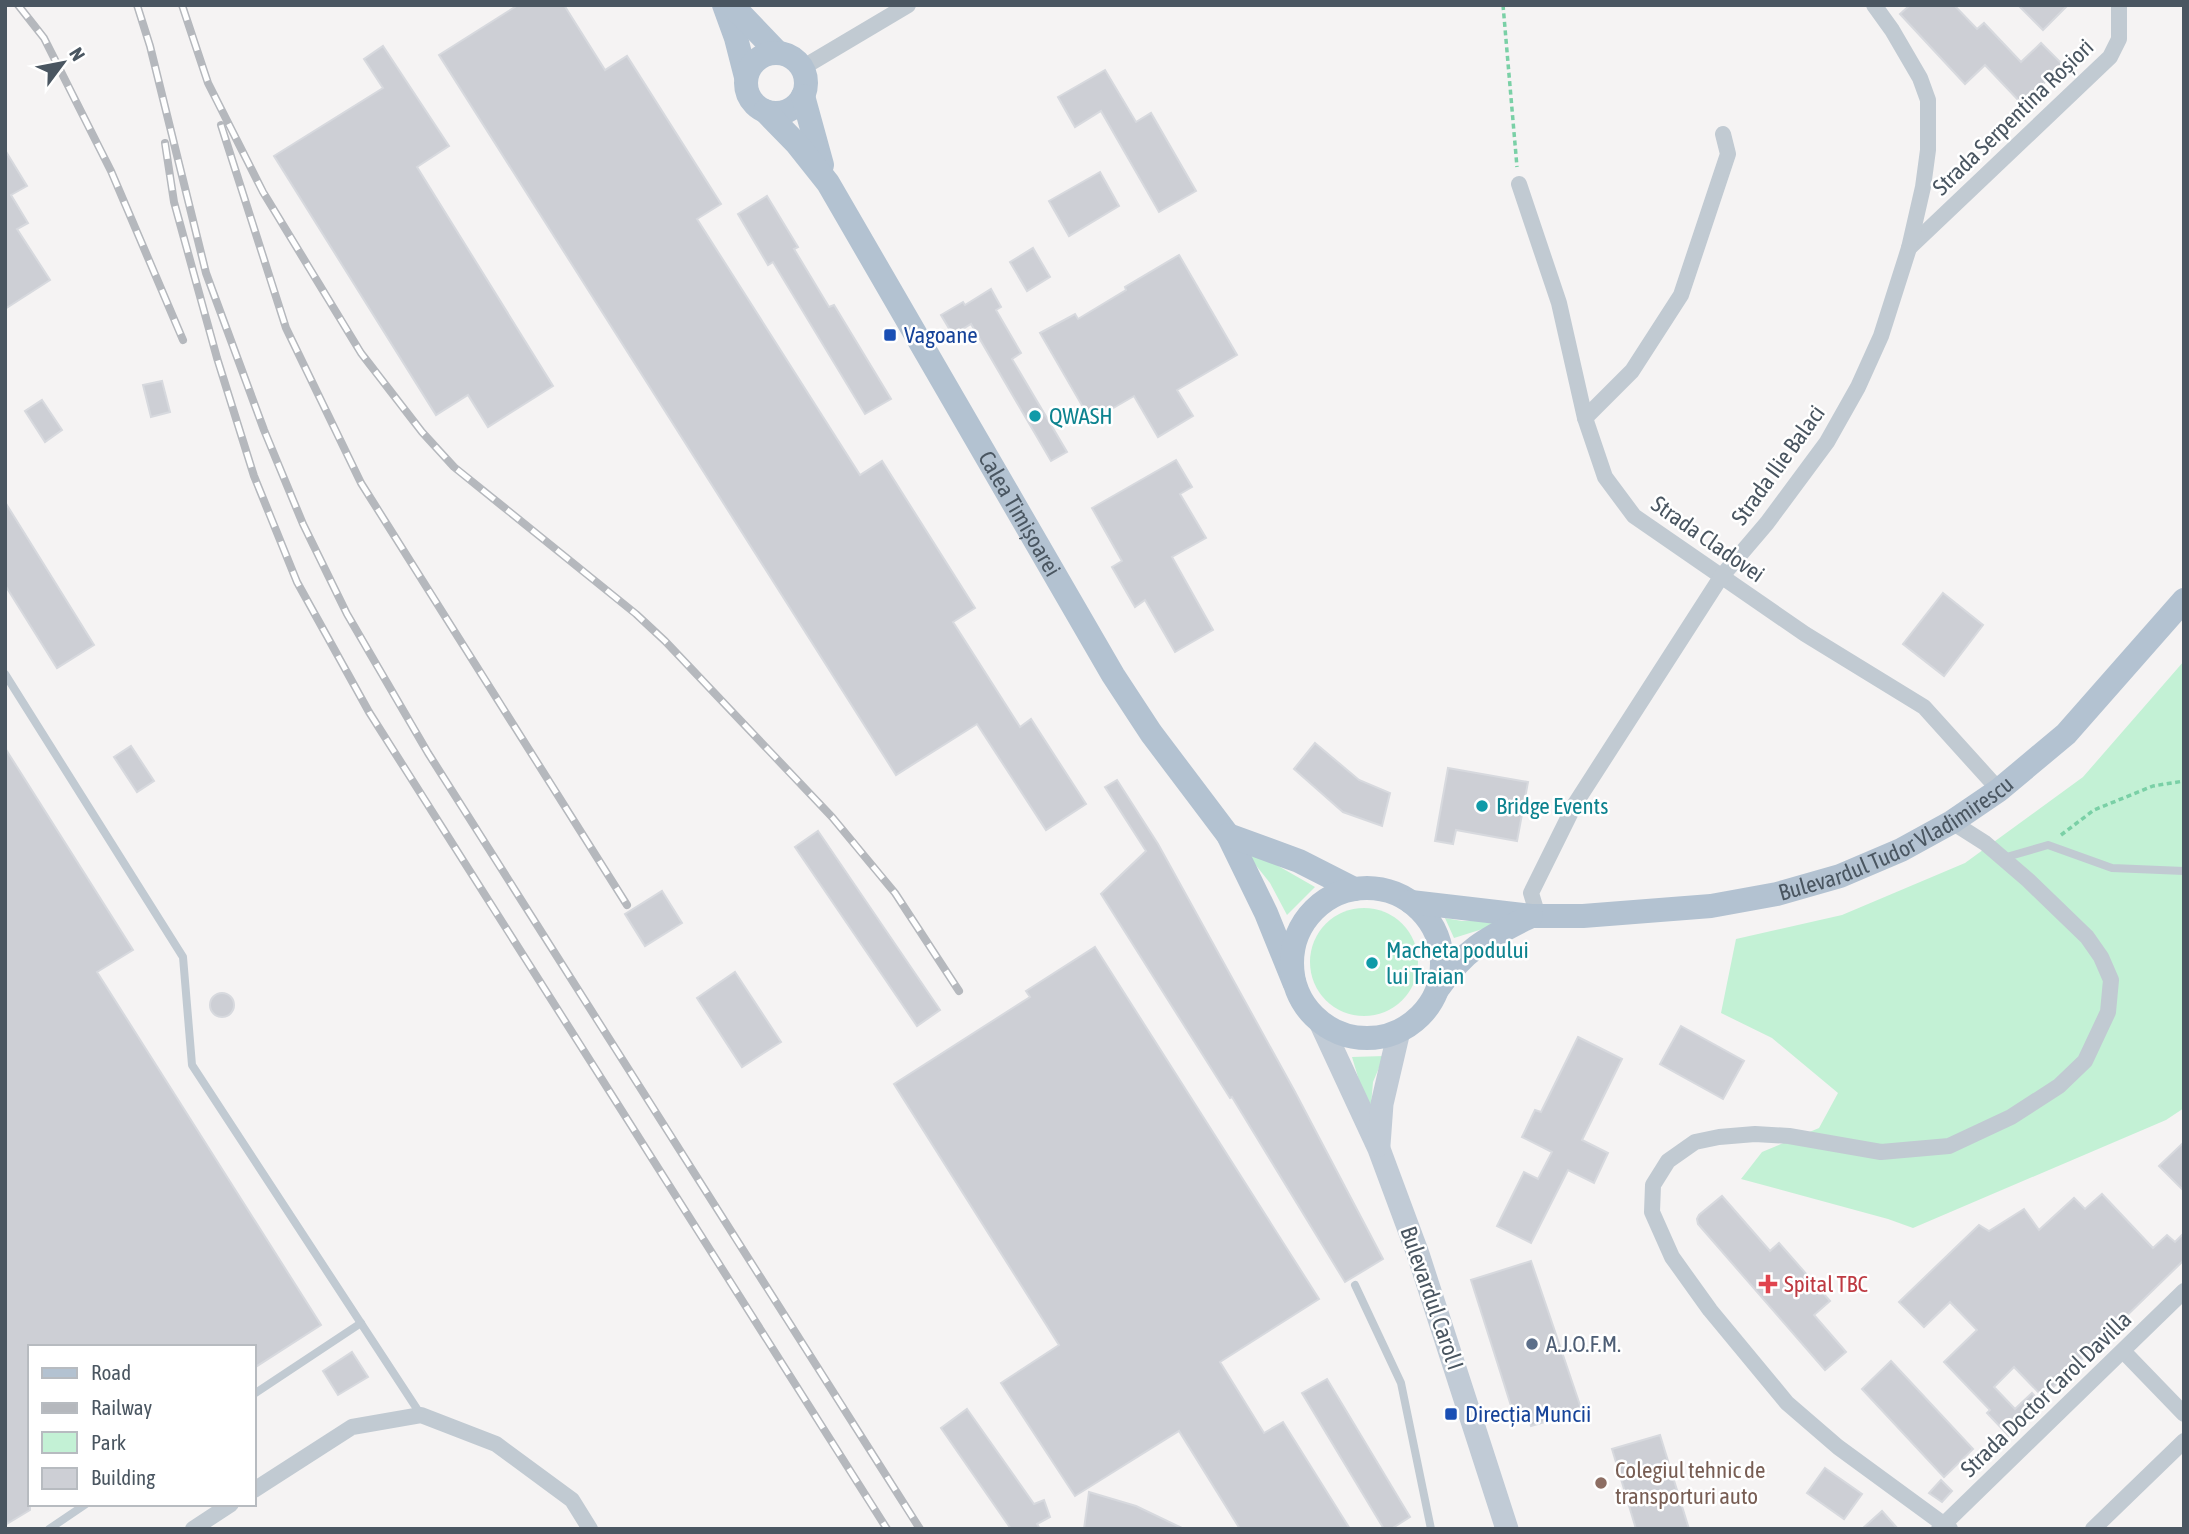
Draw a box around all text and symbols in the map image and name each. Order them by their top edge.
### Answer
north arrow [28,28,98,98]
street label: Strada Serpentina Roșiori [1927,34,2099,200]
text: N [65,43,90,65]
place label: Vagoane [904,322,978,348]
marker: Vagoane [882,327,898,343]
street label: Strada Ilie Balaci [1726,400,1830,530]
place label: QWASH [1049,403,1113,429]
marker: QWASH [1027,408,1043,424]
street label: Calea Timișoarei [973,447,1066,581]
street label: Strada Cladovei [1647,491,1769,587]
street label: Bulevardul Tudor Vladimirescu [1776,771,2018,906]
place label: Bridge Events [1496,793,1608,819]
marker: Bridge Events [1474,798,1490,814]
place label: Macheta podului lui Traian [1386,937,1529,989]
marker: Macheta podului lui Traian [1364,955,1380,971]
street label: Bulevardul Carol I [1395,1223,1469,1373]
place label: Spital TBC [1784,1271,1868,1297]
marker: Spital TBC [1758,1274,1778,1294]
street label: Strada Doctor Carol Davilla [1955,1306,2137,1482]
place label: A.J.O.F.M. [1546,1331,1621,1357]
marker: A.J.O.F.M. [1524,1336,1540,1352]
legend [28,1345,256,1506]
text: Road [91,1360,131,1384]
text: Railway [91,1395,153,1419]
place label: Direcția Muncii [1465,1401,1591,1427]
marker: Direcția Muncii [1443,1406,1459,1422]
text: Park [91,1430,126,1454]
place label: Colegiul tehnic de transporturi auto [1615,1457,1765,1509]
text: Building [91,1465,155,1489]
marker: Colegiul tehnic de transporturi auto [1593,1475,1609,1491]

